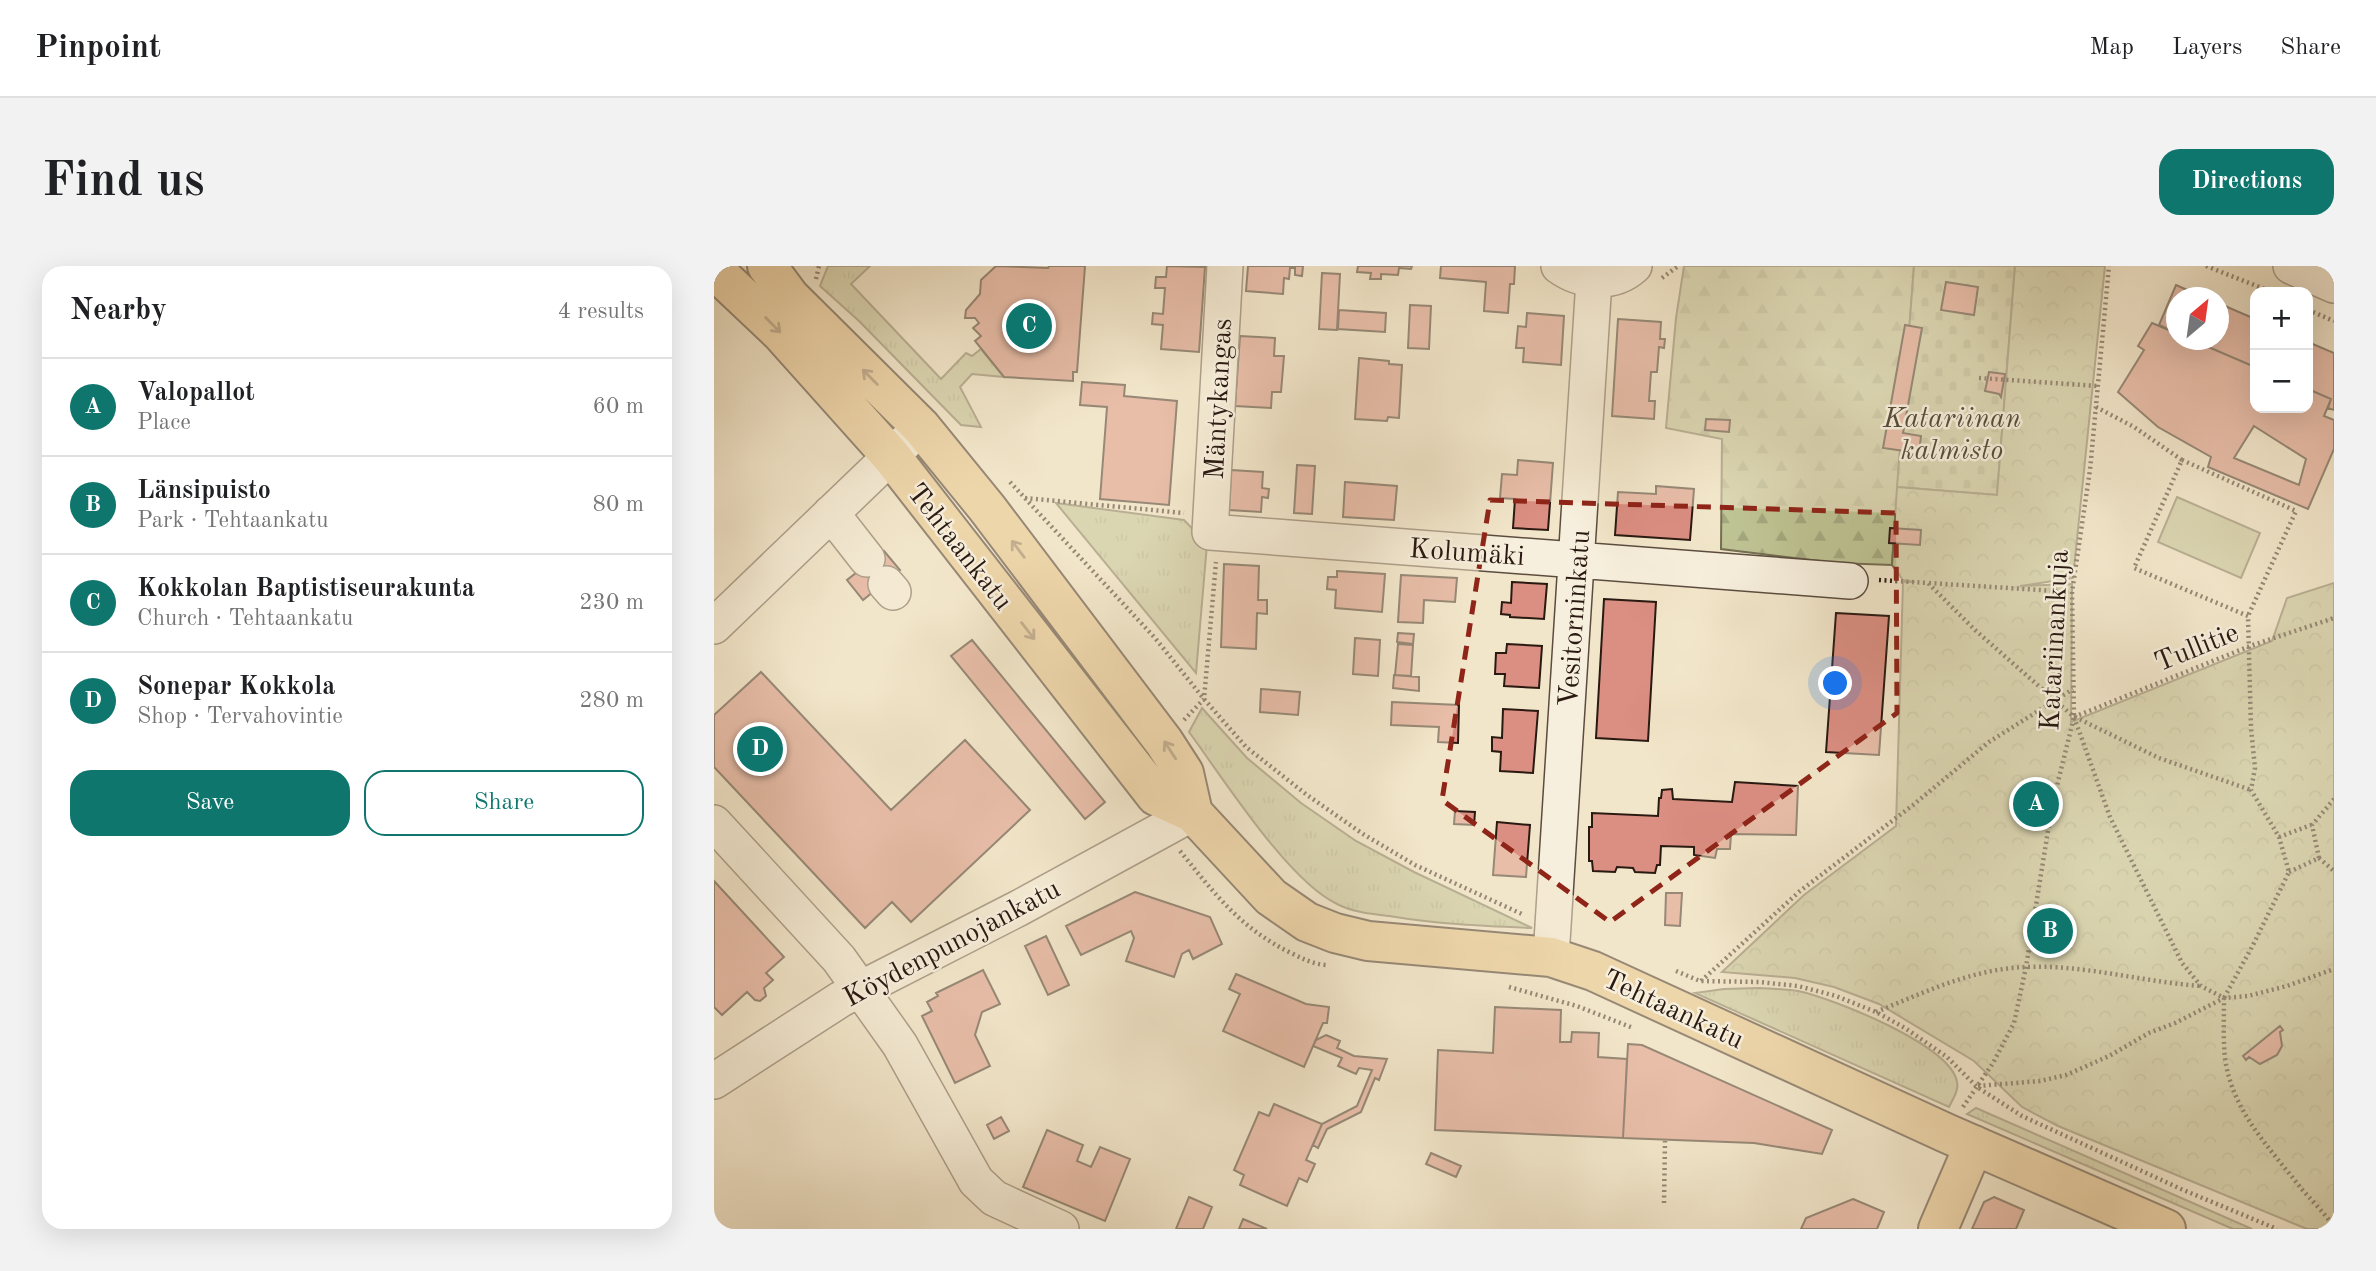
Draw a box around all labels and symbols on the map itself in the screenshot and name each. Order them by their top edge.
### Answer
north arrow [2166,287,2229,350]
pin: C [1006,300,1052,352]
one-way arrow [764,316,781,333]
street label: Mäntykangas [1202,318,1238,481]
one-way arrow [862,368,879,385]
park label: Katariinan kalmisto [1882,406,2021,466]
street label: Tehtaankatu [901,479,1016,616]
street label: Vesitorninkatu [1556,529,1596,708]
street label: Kolumäki [1408,536,1526,572]
one-way arrow [1010,541,1025,559]
street label: Katariinankuja [2037,549,2075,732]
street label: Tullitie [2151,619,2243,678]
one-way arrow [1020,622,1035,640]
your location [1818,666,1852,700]
pin: D [737,723,783,775]
one-way arrow [1162,741,1176,761]
pin: A [2013,778,2059,830]
street label: Köydenpunojankatu [840,876,1065,1014]
pin: B [2027,905,2073,957]
street label: Tehtaankatu [1598,966,1748,1056]

